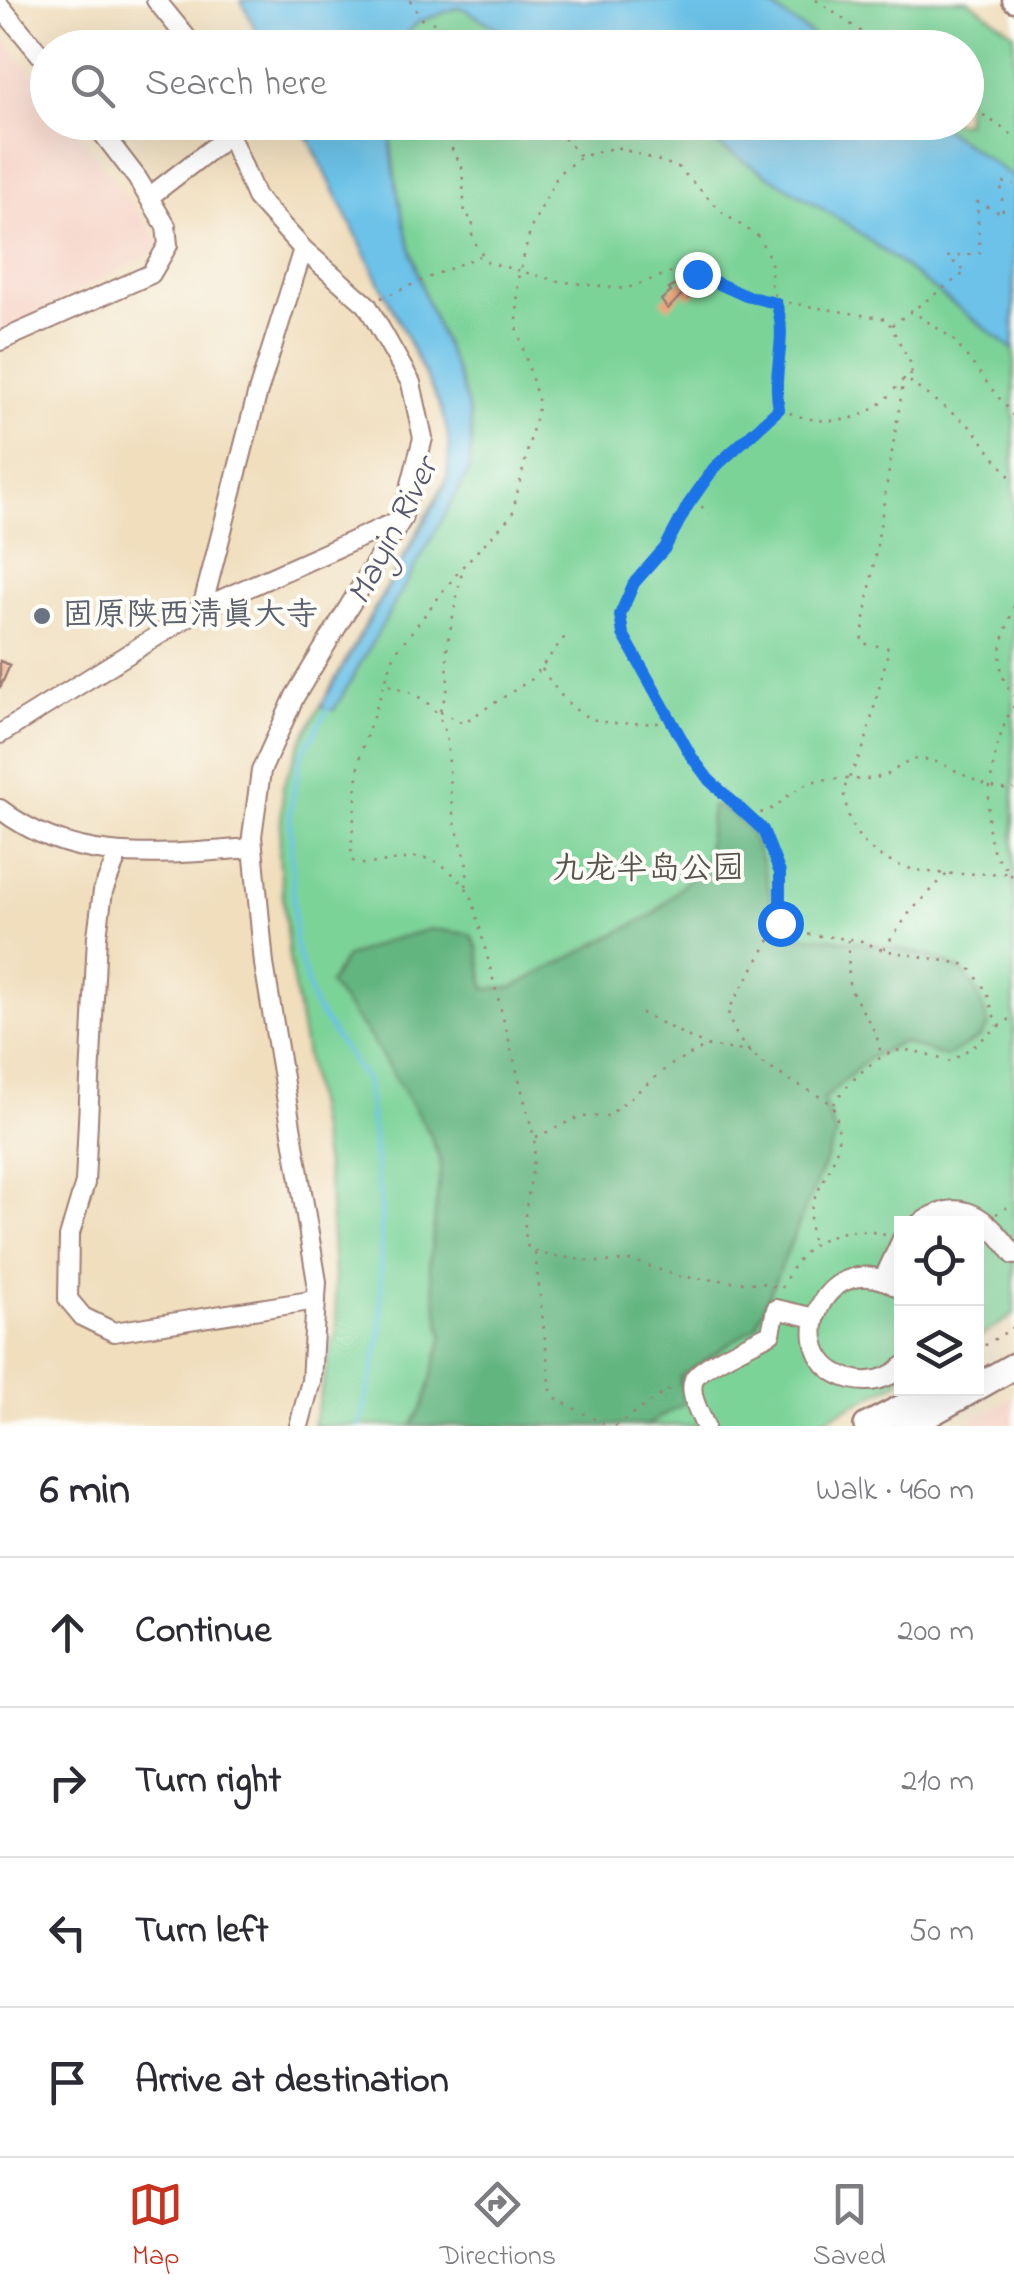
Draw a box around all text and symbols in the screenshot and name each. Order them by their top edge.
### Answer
search box [30,30,984,140]
text: Search here [145,57,327,113]
icon: search [65,58,120,113]
route end [675,252,721,298]
water label: Mayin River [335,446,455,614]
place label: 固原陕西清真大寺 [62,593,318,640]
marker: 固原陕西清真大寺 [31,605,53,627]
park label: 九龙半岛公园 [552,847,744,894]
route start [758,901,804,947]
map controls [894,1216,984,1396]
button: locate [894,1216,984,1306]
button: layers [894,1306,984,1396]
text: 6 min [40,1461,130,1522]
text: Walk · 460 m [816,1468,974,1515]
text: Continue [135,1604,271,1660]
icon: ahead [40,1605,95,1660]
text: 200 m [898,1609,974,1656]
text: Turn right [135,1754,281,1810]
icon: right [40,1755,95,1810]
text: 210 m [901,1759,974,1806]
text: Turn left [135,1904,268,1960]
icon: left [40,1905,95,1960]
text: 50 m [909,1909,974,1956]
text: Arrive at destination [135,2054,449,2110]
icon: arrive [40,2055,95,2110]
tab: Map [128,2177,183,2278]
tab: Directions [440,2177,556,2278]
tab: Saved [813,2177,886,2278]

